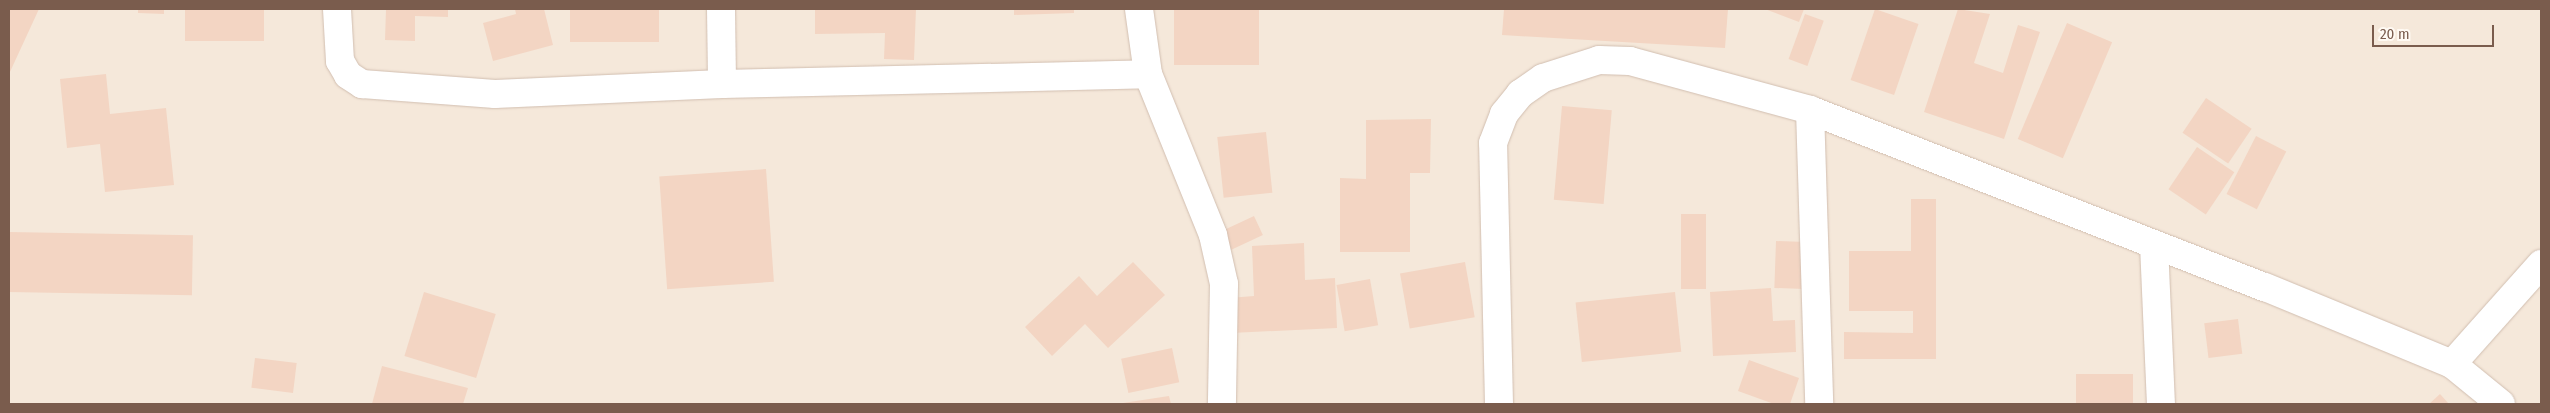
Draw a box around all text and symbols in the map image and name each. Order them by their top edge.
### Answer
scale bar [2375,15,2498,47]
text: 20 m [2380,25,2410,43]

